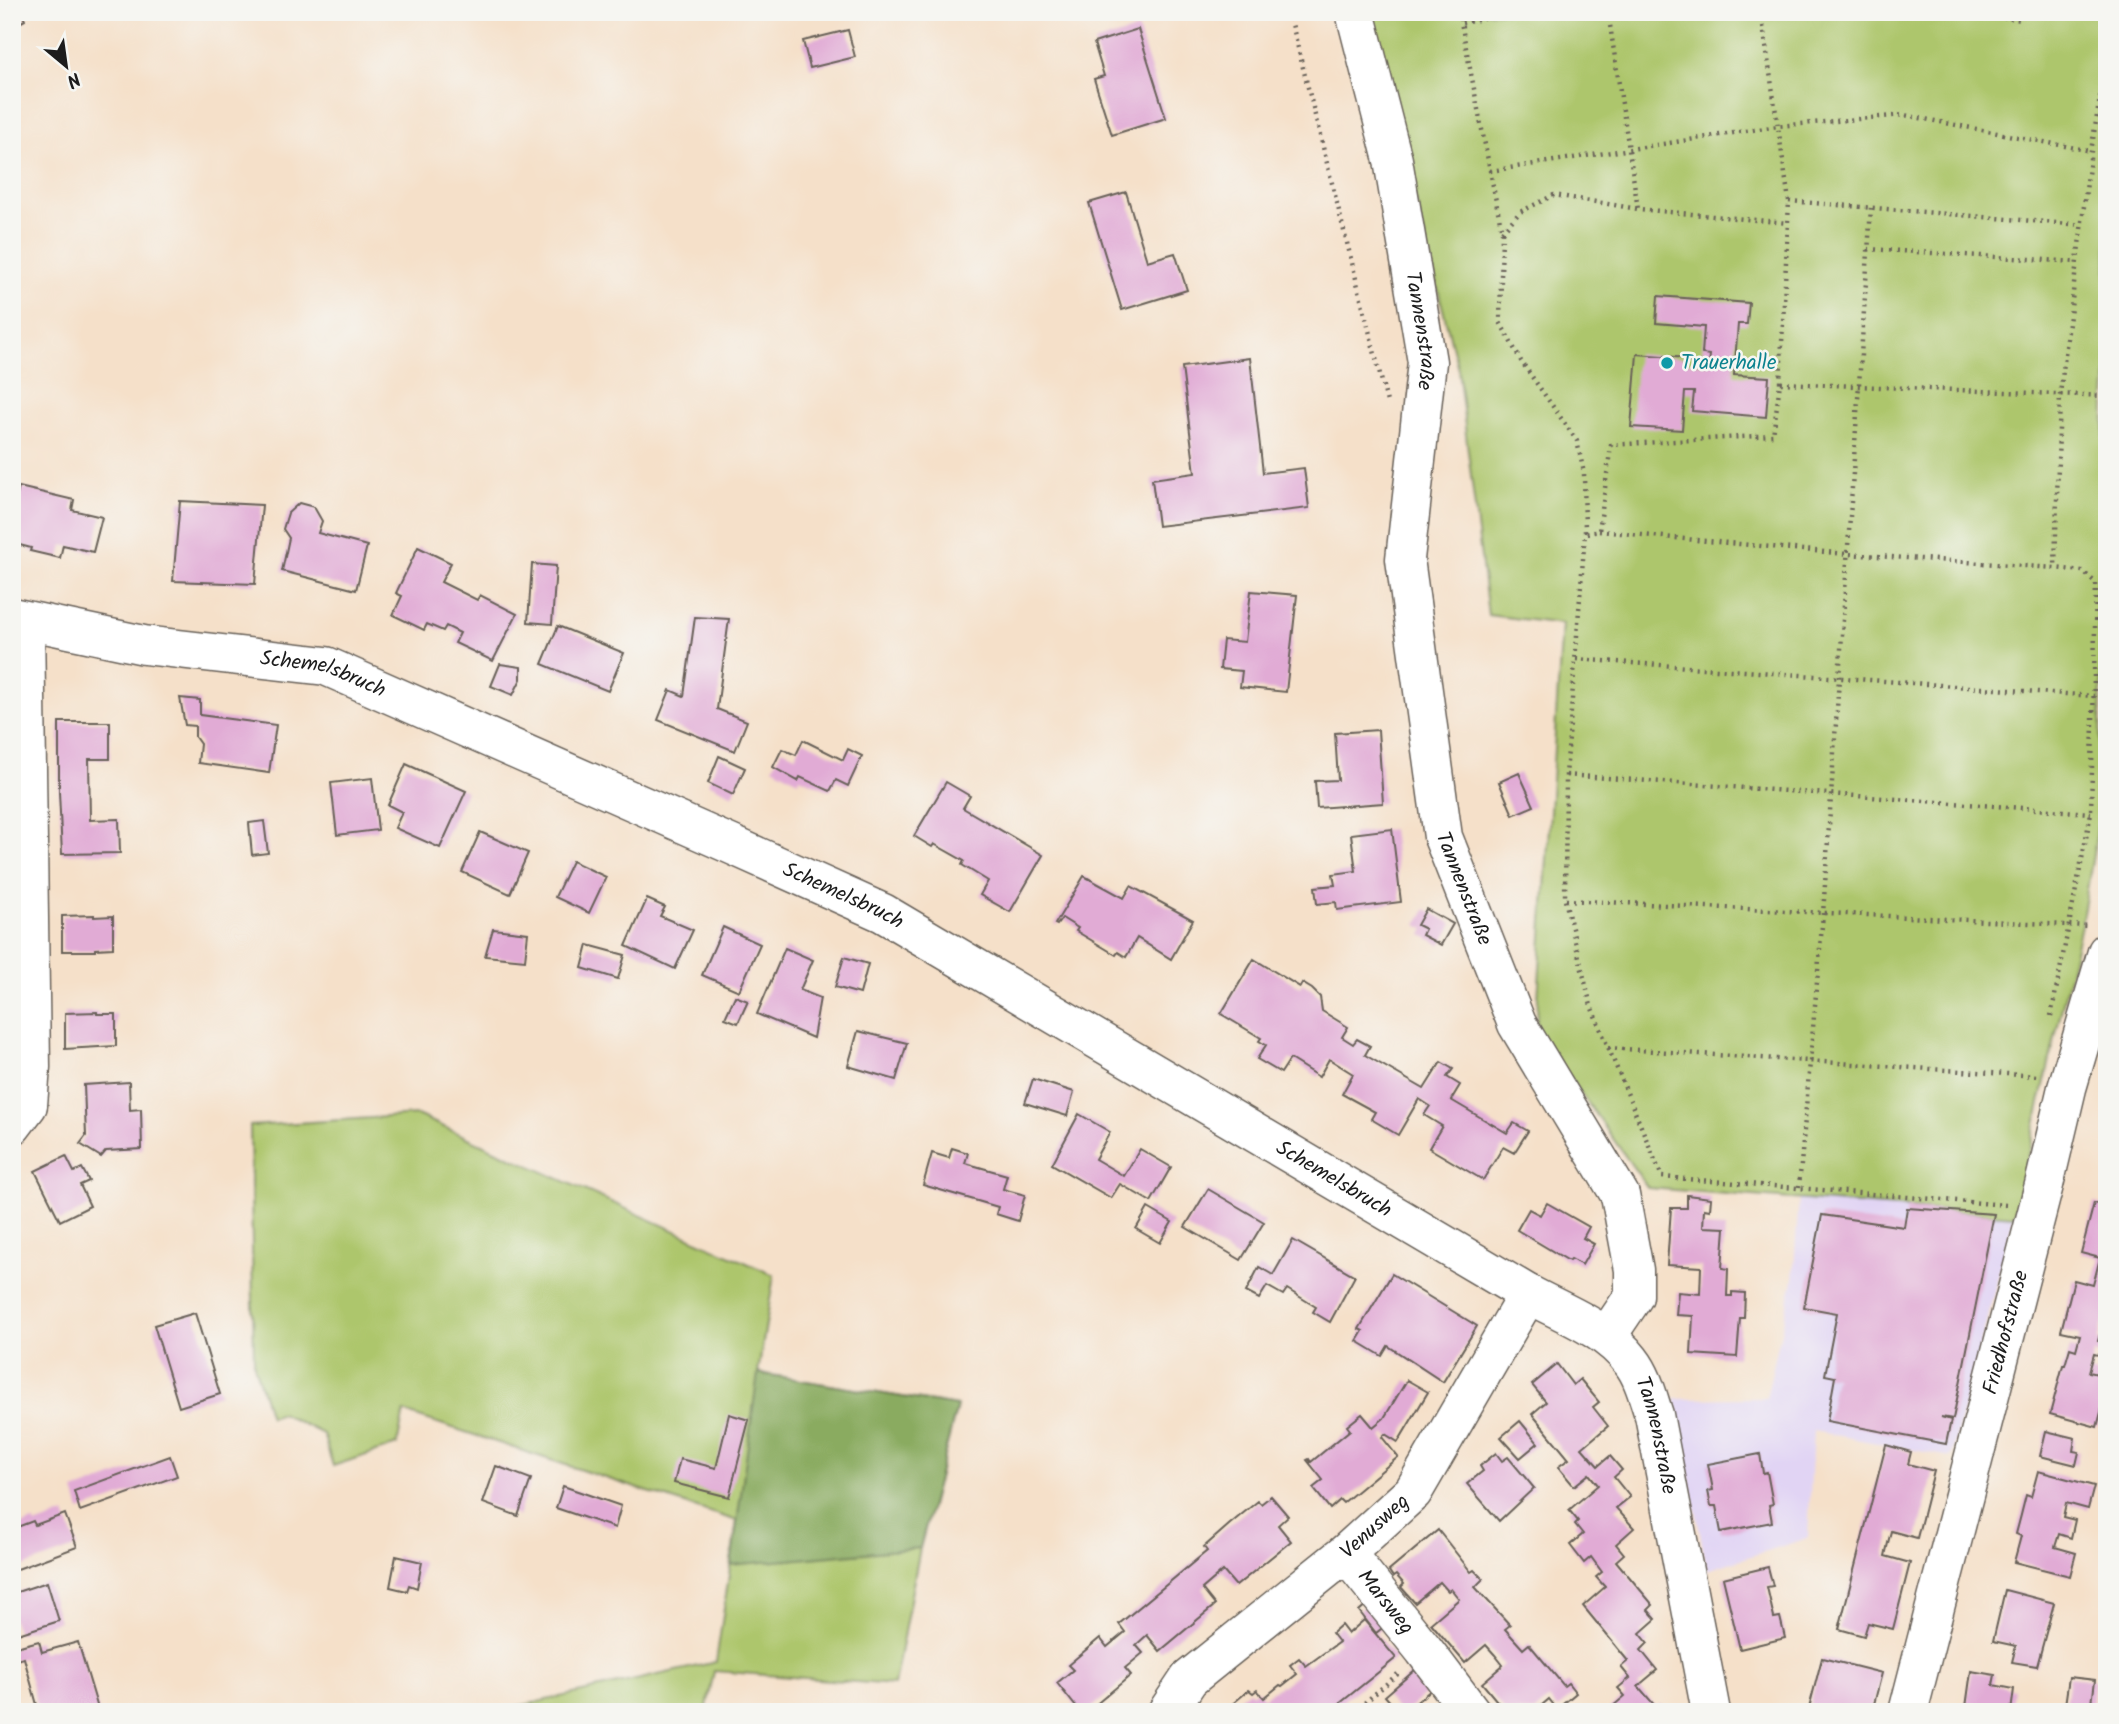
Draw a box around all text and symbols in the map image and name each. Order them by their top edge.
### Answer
north arrow [32,32,102,102]
text: N [61,63,86,95]
street label: Tannenstraße [1396,269,1444,392]
place label: Trauerhalle [1681,347,1777,380]
marker: Trauerhalle [1659,355,1675,371]
street label: Schemelsbruch [258,642,391,707]
street label: Tannenstraße [1426,827,1501,951]
street label: Schemelsbruch [777,853,910,938]
street label: Schemelsbruch [1269,1132,1398,1227]
street label: Friedhofstraße [1974,1266,2038,1398]
street label: Tannenstraße [1626,1372,1685,1498]
street label: Venusweg [1333,1486,1417,1567]
street label: Marsweg [1349,1562,1422,1642]

